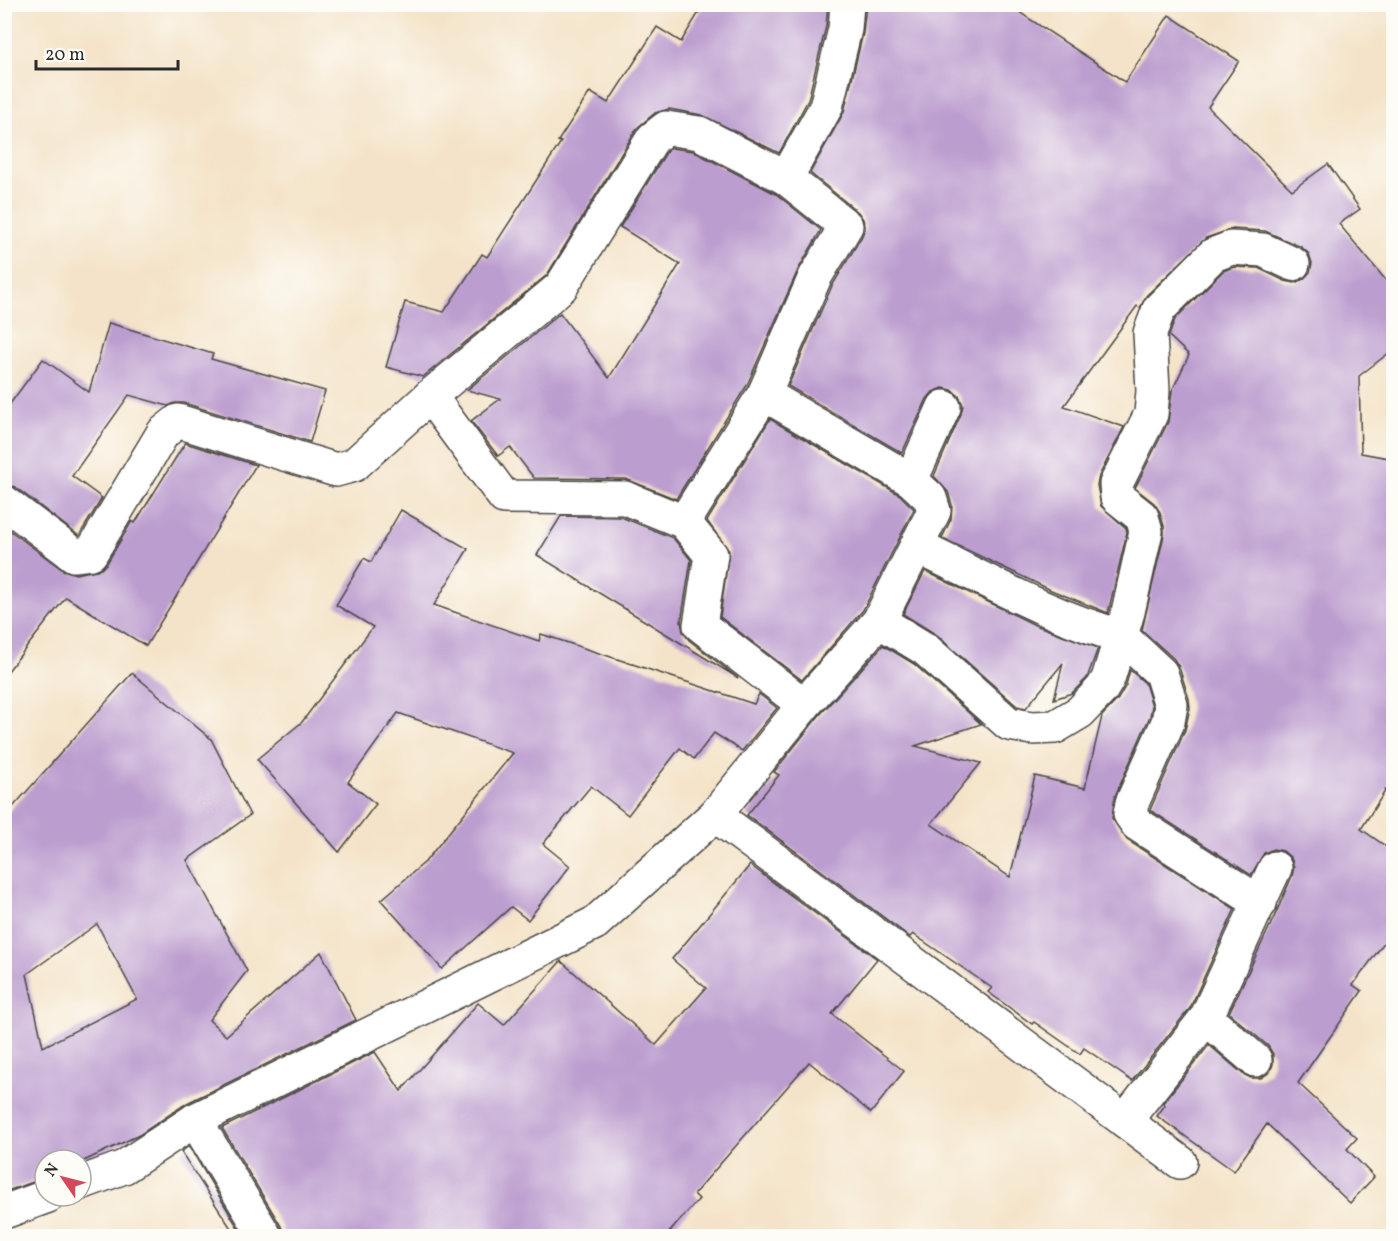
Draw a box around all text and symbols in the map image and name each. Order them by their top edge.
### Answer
scale bar [36,33,178,71]
text: 20 m [45,43,85,68]
north arrow [33,1148,93,1208]
text: N [40,1159,65,1182]

